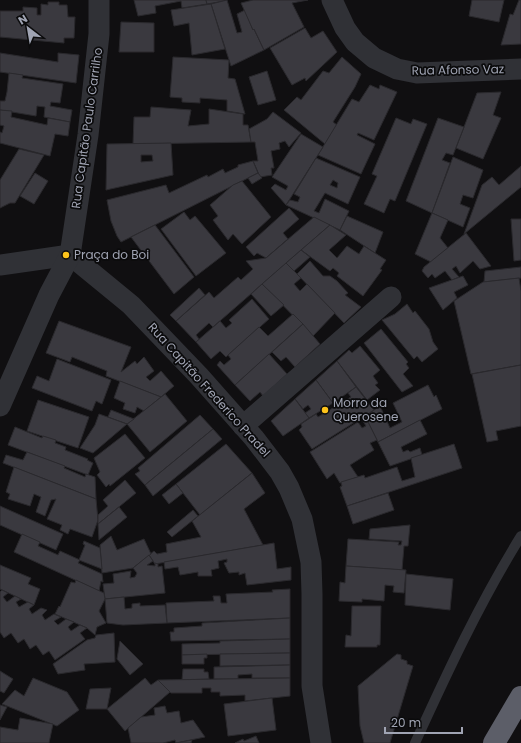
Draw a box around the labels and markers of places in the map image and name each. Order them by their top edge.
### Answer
place label: Praça do Boi [74,246,149,263]
marker: Praça do Boi [61,250,71,260]
place label: Morro da Querosene [333,394,399,425]
marker: Morro da Querosene [320,405,330,415]

